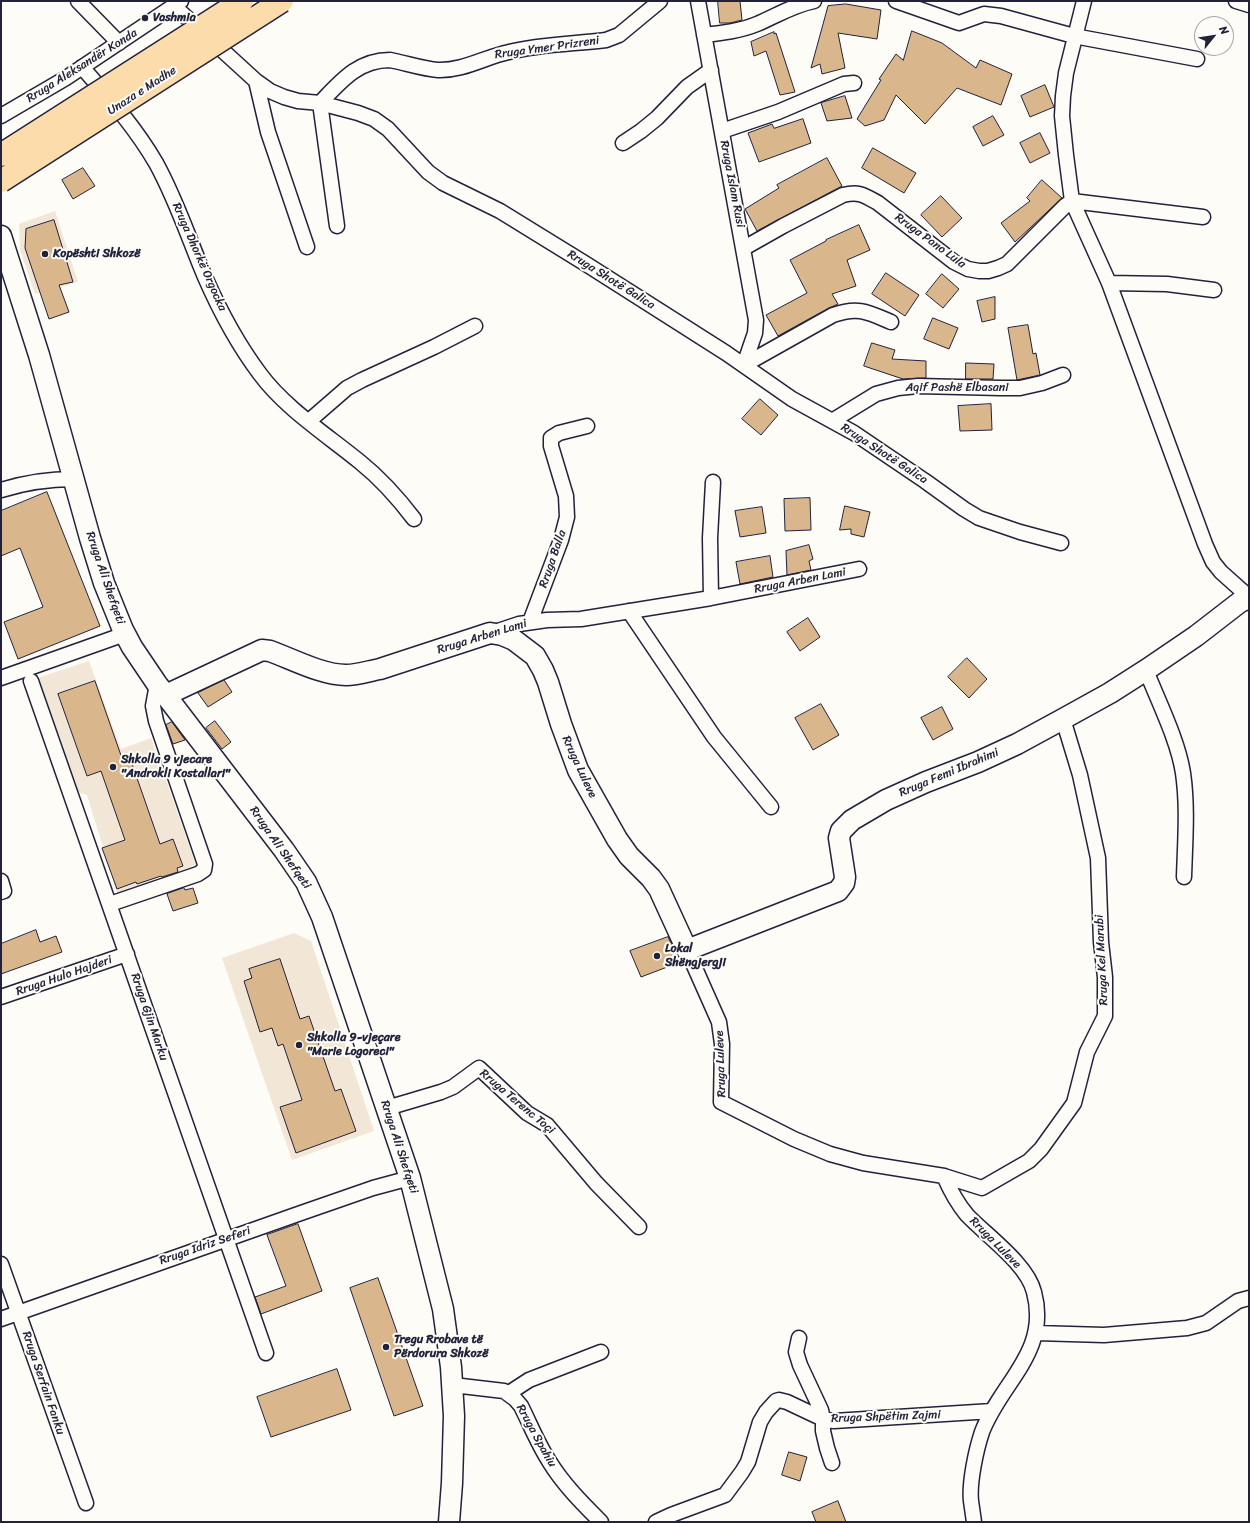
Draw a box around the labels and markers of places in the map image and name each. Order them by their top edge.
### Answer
place label: Vashmia [153,11,196,25]
marker: Vashmia [140,13,150,23]
place label: Kopështi Shkozë [53,247,141,261]
marker: Kopështi Shkozë [40,249,50,259]
place label: Shkolla 9 vjecare "Androkli Kostallari" [121,753,230,781]
marker: Shkolla 9 vjecare "Androkli Kostallari" [108,762,118,772]
place label: Lokal Shëngjergji [665,942,726,970]
marker: Lokal Shëngjergji [652,951,662,961]
place label: Shkolla 9-vjeçare "Marie Logoreci" [307,1031,401,1059]
marker: Shkolla 9-vjeçare "Marie Logoreci" [294,1040,304,1050]
place label: Tregu Rrobave të Përdorura Shkozë [394,1333,488,1361]
marker: Tregu Rrobave të Përdorura Shkozë [381,1342,391,1352]

